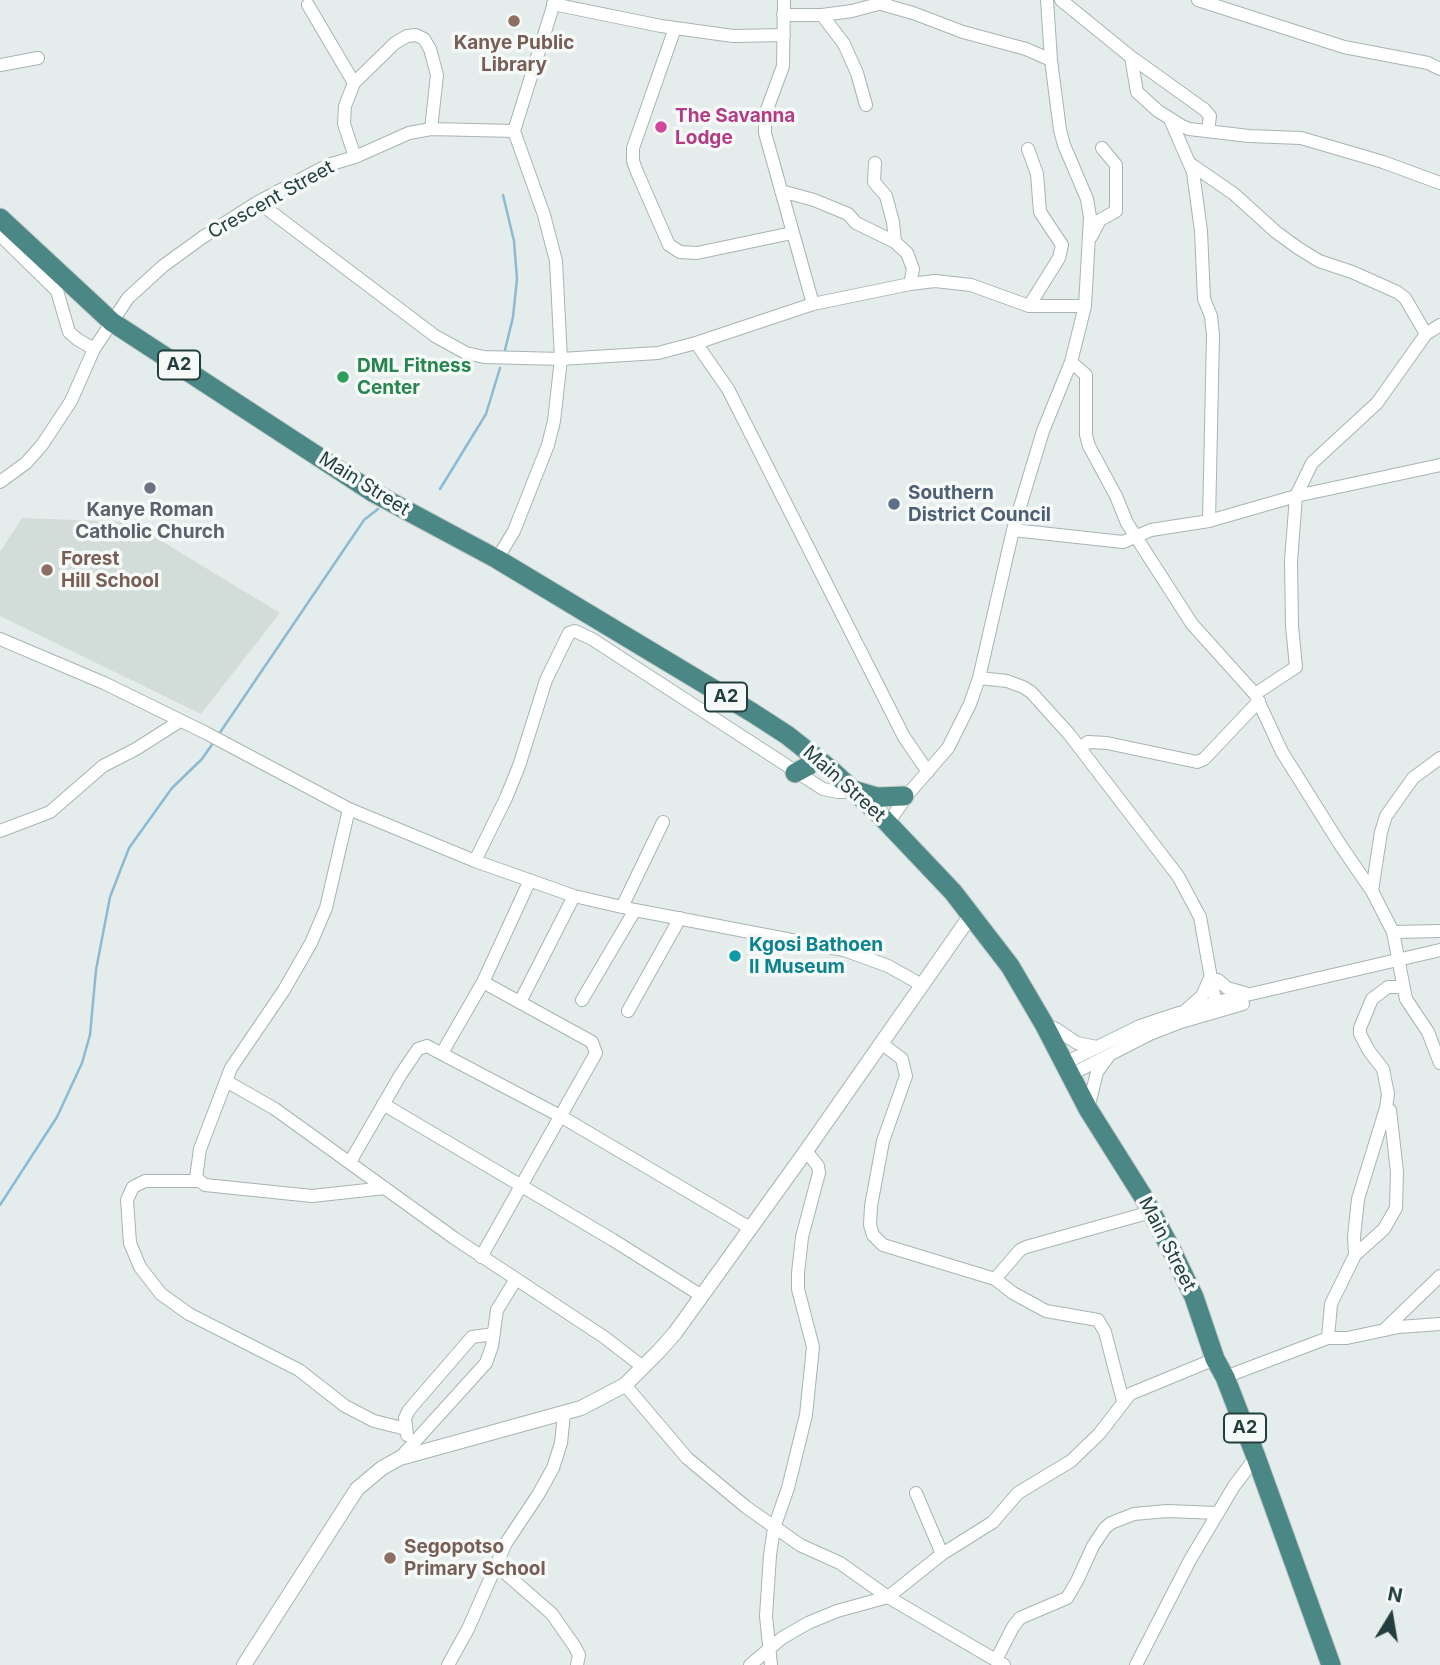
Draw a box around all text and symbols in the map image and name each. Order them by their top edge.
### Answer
marker: Kanye Public Library [506,13,522,29]
place label: Kanye Public Library [454,32,574,76]
place label: The Savanna Lodge [675,105,795,149]
marker: The Savanna Lodge [653,119,669,135]
street label: Crescent Street [204,156,338,244]
road number: A2 [158,351,200,380]
place label: DML Fitness Center [357,355,471,399]
marker: DML Fitness Center [335,369,351,385]
street label: Main Street [314,447,414,521]
marker: Kanye Roman Catholic Church [142,480,158,496]
place label: Southern District Council [908,482,1051,526]
marker: Southern District Council [886,496,902,512]
place label: Kanye Roman Catholic Church [75,499,225,543]
place label: Forest Hill School [61,548,159,592]
marker: Forest Hill School [39,562,55,578]
road number: A2 [705,682,747,712]
street label: Main Street [798,741,890,827]
place label: Kgosi Bathoen II Museum [749,934,883,978]
marker: Kgosi Bathoen II Museum [727,948,743,964]
street label: Main Street [1134,1193,1200,1295]
road number: A2 [1224,1414,1266,1442]
place label: Segopotso Primary School [404,1536,546,1580]
marker: Segopotso Primary School [382,1550,398,1566]
north arrow [1356,1581,1426,1651]
text: N [1386,1582,1404,1608]

